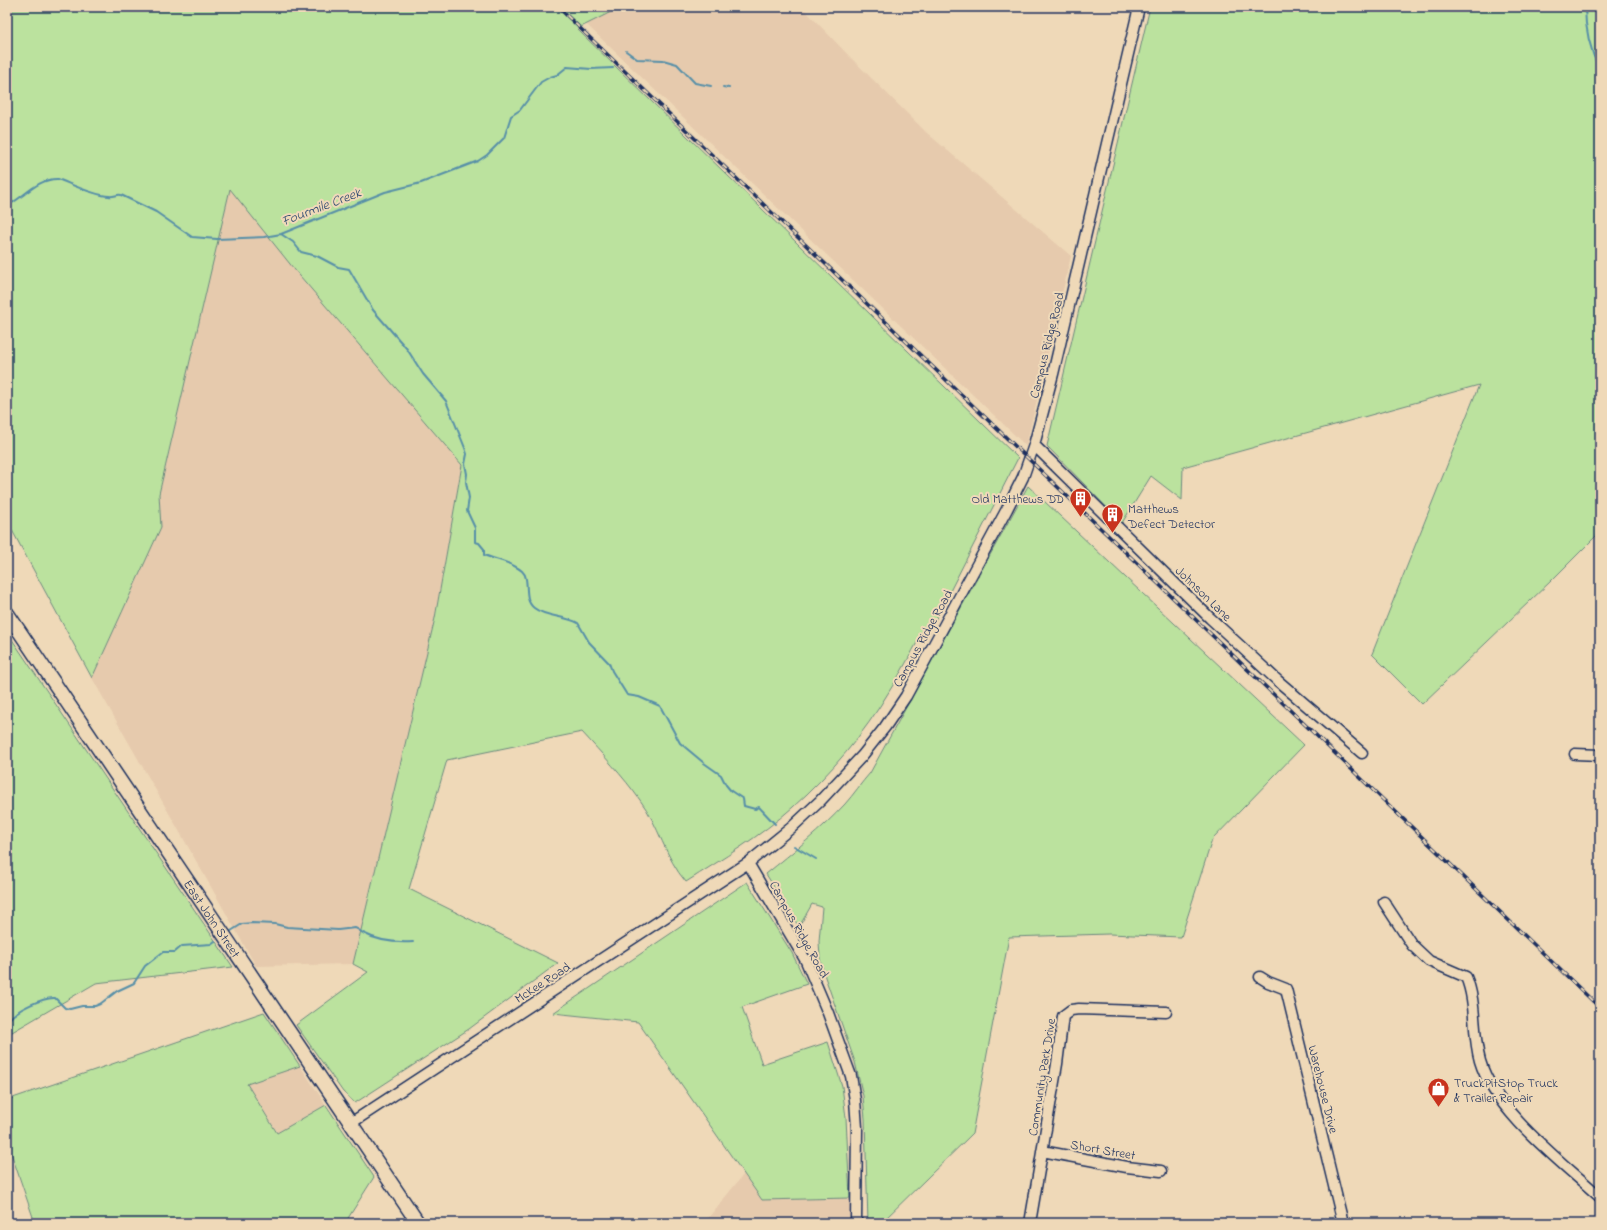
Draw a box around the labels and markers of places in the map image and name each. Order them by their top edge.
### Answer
building icon: Old Matthews DD [1067,485,1093,518]
place label: Old Matthews DD [971,490,1064,509]
place label: Matthews Defect Detector [1127,500,1216,534]
building icon: Matthews Defect Detector [1099,502,1125,535]
place label: TruckPitStop Truck & Trailer Repair [1454,1074,1558,1108]
shop icon: TruckPitStop Truck & Trailer Repair [1425,1076,1451,1109]

